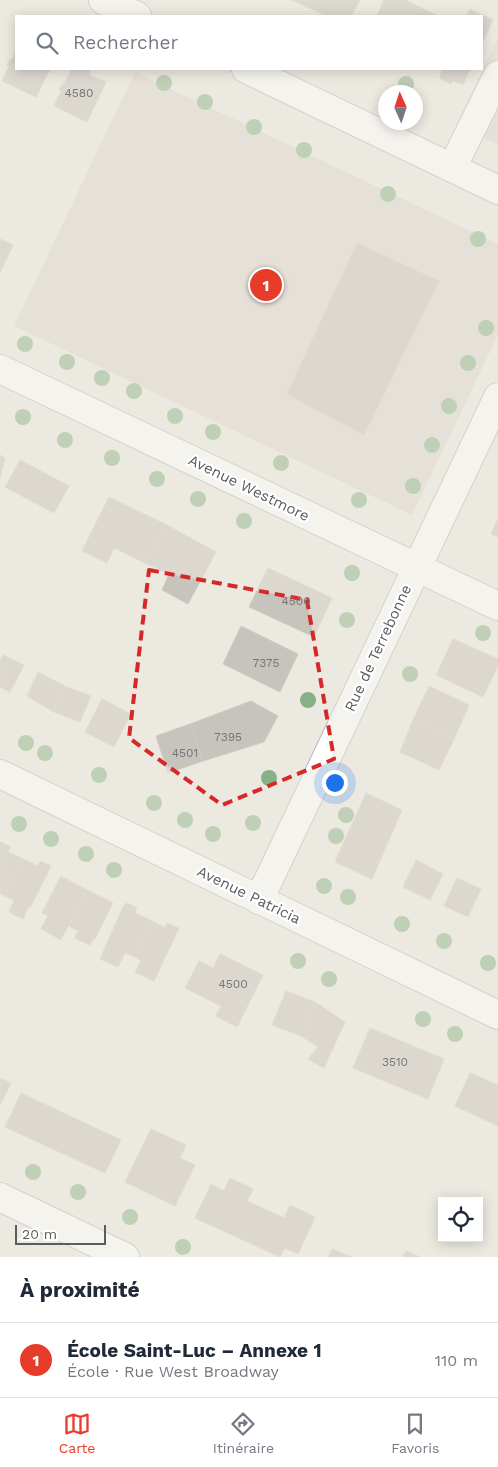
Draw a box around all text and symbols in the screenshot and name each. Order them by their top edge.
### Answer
search box [15,15,483,70]
icon: search [33,29,61,57]
text: Rechercher [73,31,178,54]
north arrow [378,85,423,130]
house number: 4580 [64,86,94,100]
pin: 1 [250,266,282,304]
street label: Avenue Westmore [186,451,312,525]
street label: Rue de Terrebonne [341,582,415,714]
house number: 4500 [281,594,311,608]
house number: 7375 [253,656,279,670]
house number: 7395 [214,730,242,744]
house number: 4501 [172,746,198,760]
your location [322,770,348,796]
street label: Avenue Patricia [194,862,304,928]
house number: 4500 [218,977,248,991]
house number: 3510 [382,1055,408,1069]
map controls [438,1197,483,1242]
button: locate [438,1197,483,1242]
scale bar [15,1222,106,1245]
text: 20 m [22,1226,57,1242]
text: À proximité [20,1277,140,1302]
text: École Saint-Luc – Annexe 1 [67,1339,322,1362]
text: 1 [33,1351,39,1370]
text: 110 m [435,1351,478,1370]
text: École · Rue West Broadway [67,1362,279,1381]
tab: Carte [59,1410,95,1456]
tab: Itinéraire [213,1410,274,1456]
tab: Favoris [391,1410,439,1456]

